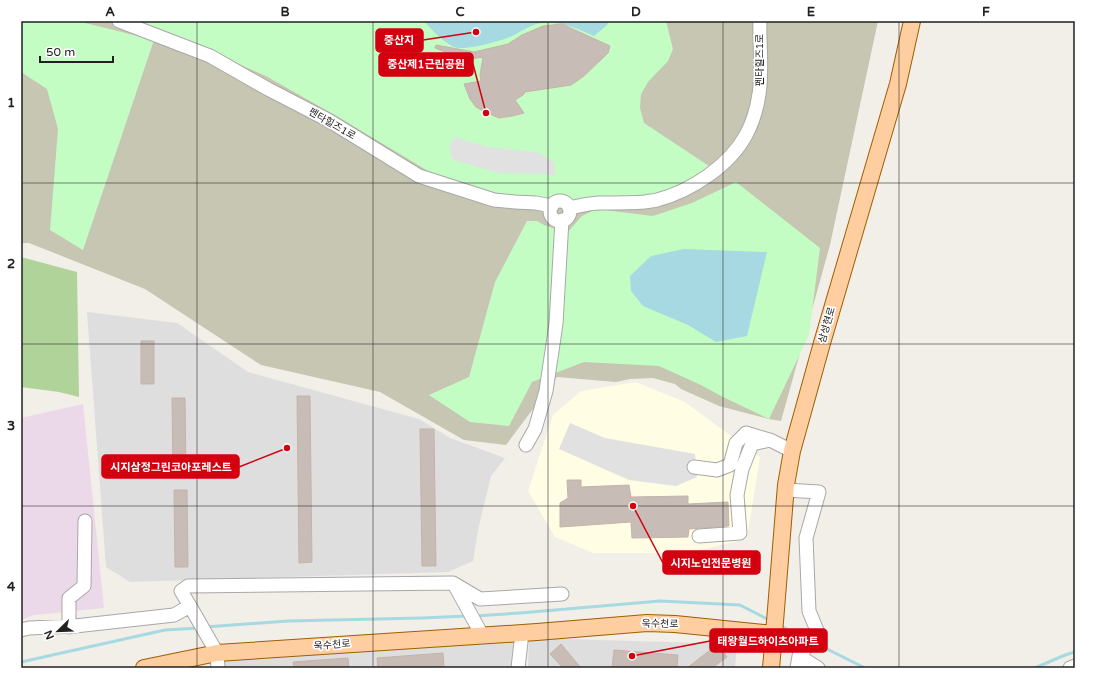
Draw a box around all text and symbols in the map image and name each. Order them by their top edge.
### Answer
text: A [105,4,115,20]
text: B [280,4,290,20]
text: C [455,4,465,20]
text: D [631,4,641,20]
text: E [807,4,815,20]
text: F [982,4,990,20]
callout: 중산지 [376,29,423,52]
text: 중산지 [384,34,414,47]
street label: 펜타힐즈1로 [754,34,766,86]
scale bar [40,38,113,64]
text: 50 m [46,45,75,59]
callout: 중산제1근린공원 [379,53,473,76]
text: 중산제1근린공원 [387,58,465,71]
text: 1 [7,95,15,111]
street label: 펜타힐즈1로 [306,106,358,142]
text: 2 [7,256,15,272]
street label: 삼성현로 [816,306,838,344]
text: 3 [7,418,15,434]
callout: 시지삼정그린코아포레스트 [102,455,239,478]
text: 시지삼정그린코아포레스트 [110,461,232,474]
callout: 시지노인전문병원 [663,551,760,574]
text: 시지노인전문병원 [671,557,751,570]
text: 4 [7,579,16,595]
north arrow [38,611,78,651]
street label: 욱수천로 [641,618,679,630]
text: N [42,628,57,641]
callout: 태왕월드하이츠아파트 [710,629,827,652]
text: 태왕월드하이츠아파트 [717,635,819,648]
street label: 욱수천로 [313,638,351,652]

